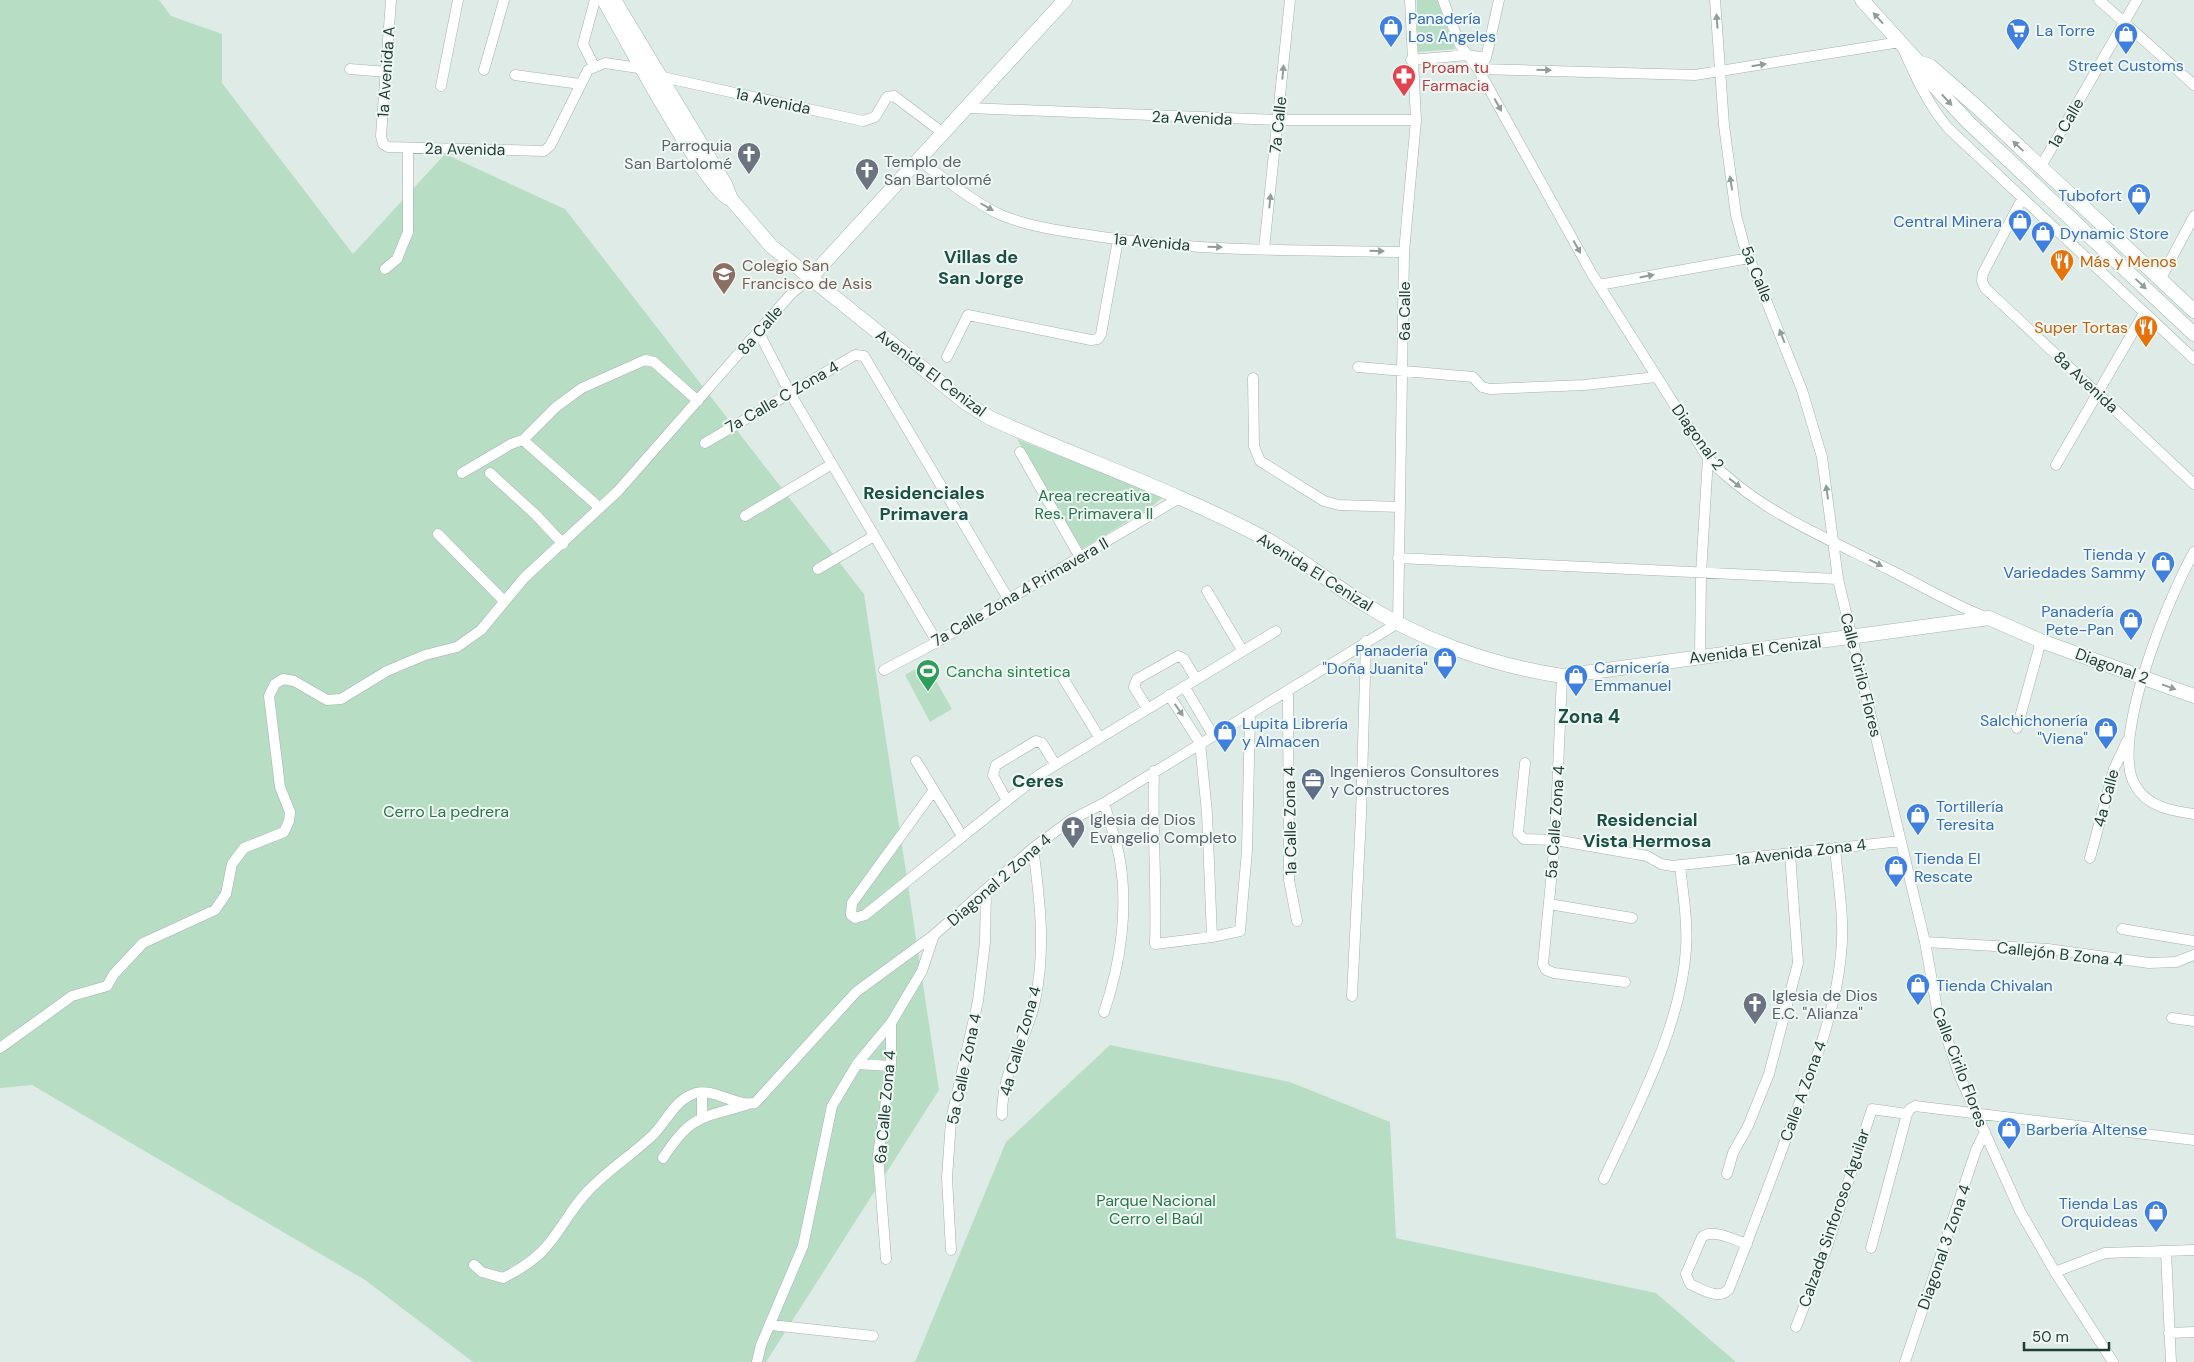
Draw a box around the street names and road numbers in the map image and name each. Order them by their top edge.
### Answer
street label: 1a Avenida A [372,25,400,118]
street label: 1a Avenida [733,83,813,119]
street label: 1a Calle [2043,94,2089,152]
street label: 7a Calle [1265,95,1291,155]
street label: 2a Avenida [1151,106,1233,130]
street label: 2a Avenida [424,138,506,160]
street label: 1a Avenida [1113,228,1191,256]
street label: 5a Calle [1736,243,1778,305]
street label: 6a Calle [1394,281,1415,341]
street label: 8a Calle [733,301,787,359]
street label: Avenida El Cenizal [872,325,990,421]
street label: 8a Avenida [2049,347,2123,417]
street label: 7a Calle C Zona 4 [722,356,843,438]
street label: Diagonal 2 [1667,400,1729,474]
street label: Avenida El Cenizal [1253,528,1377,616]
street label: 7a Calle Zona 4 Primavera II [928,533,1112,651]
street label: Calle Cirilo Flores [1835,611,1887,739]
street label: Avenida El Cenizal [1688,631,1822,669]
street label: Diagonal 2 [2072,643,2152,689]
street label: 5a Calle Zona 4 [1541,764,1569,879]
street label: 1a Calle Zona 4 [1279,766,1301,875]
street label: 4a Calle [2088,767,2124,829]
street label: Diagonal 2 Zona 4 [943,829,1055,931]
street label: 1a Avenida Zona 4 [1735,834,1868,870]
street label: Callejón B Zona 4 [1996,937,2125,971]
street label: 4a Calle Zona 4 [994,983,1046,1098]
street label: Calle Cirilo Flores [1927,1004,1993,1130]
street label: 5a Calle Zona 4 [942,1011,986,1127]
street label: Calle A Zona 4 [1775,1038,1831,1144]
street label: 6a Calle Zona 4 [870,1049,900,1165]
street label: Calzada Sinforoso Aguilar [1794,1126,1874,1310]
street label: Diagonal 3 Zona 4 [1913,1181,1975,1312]

